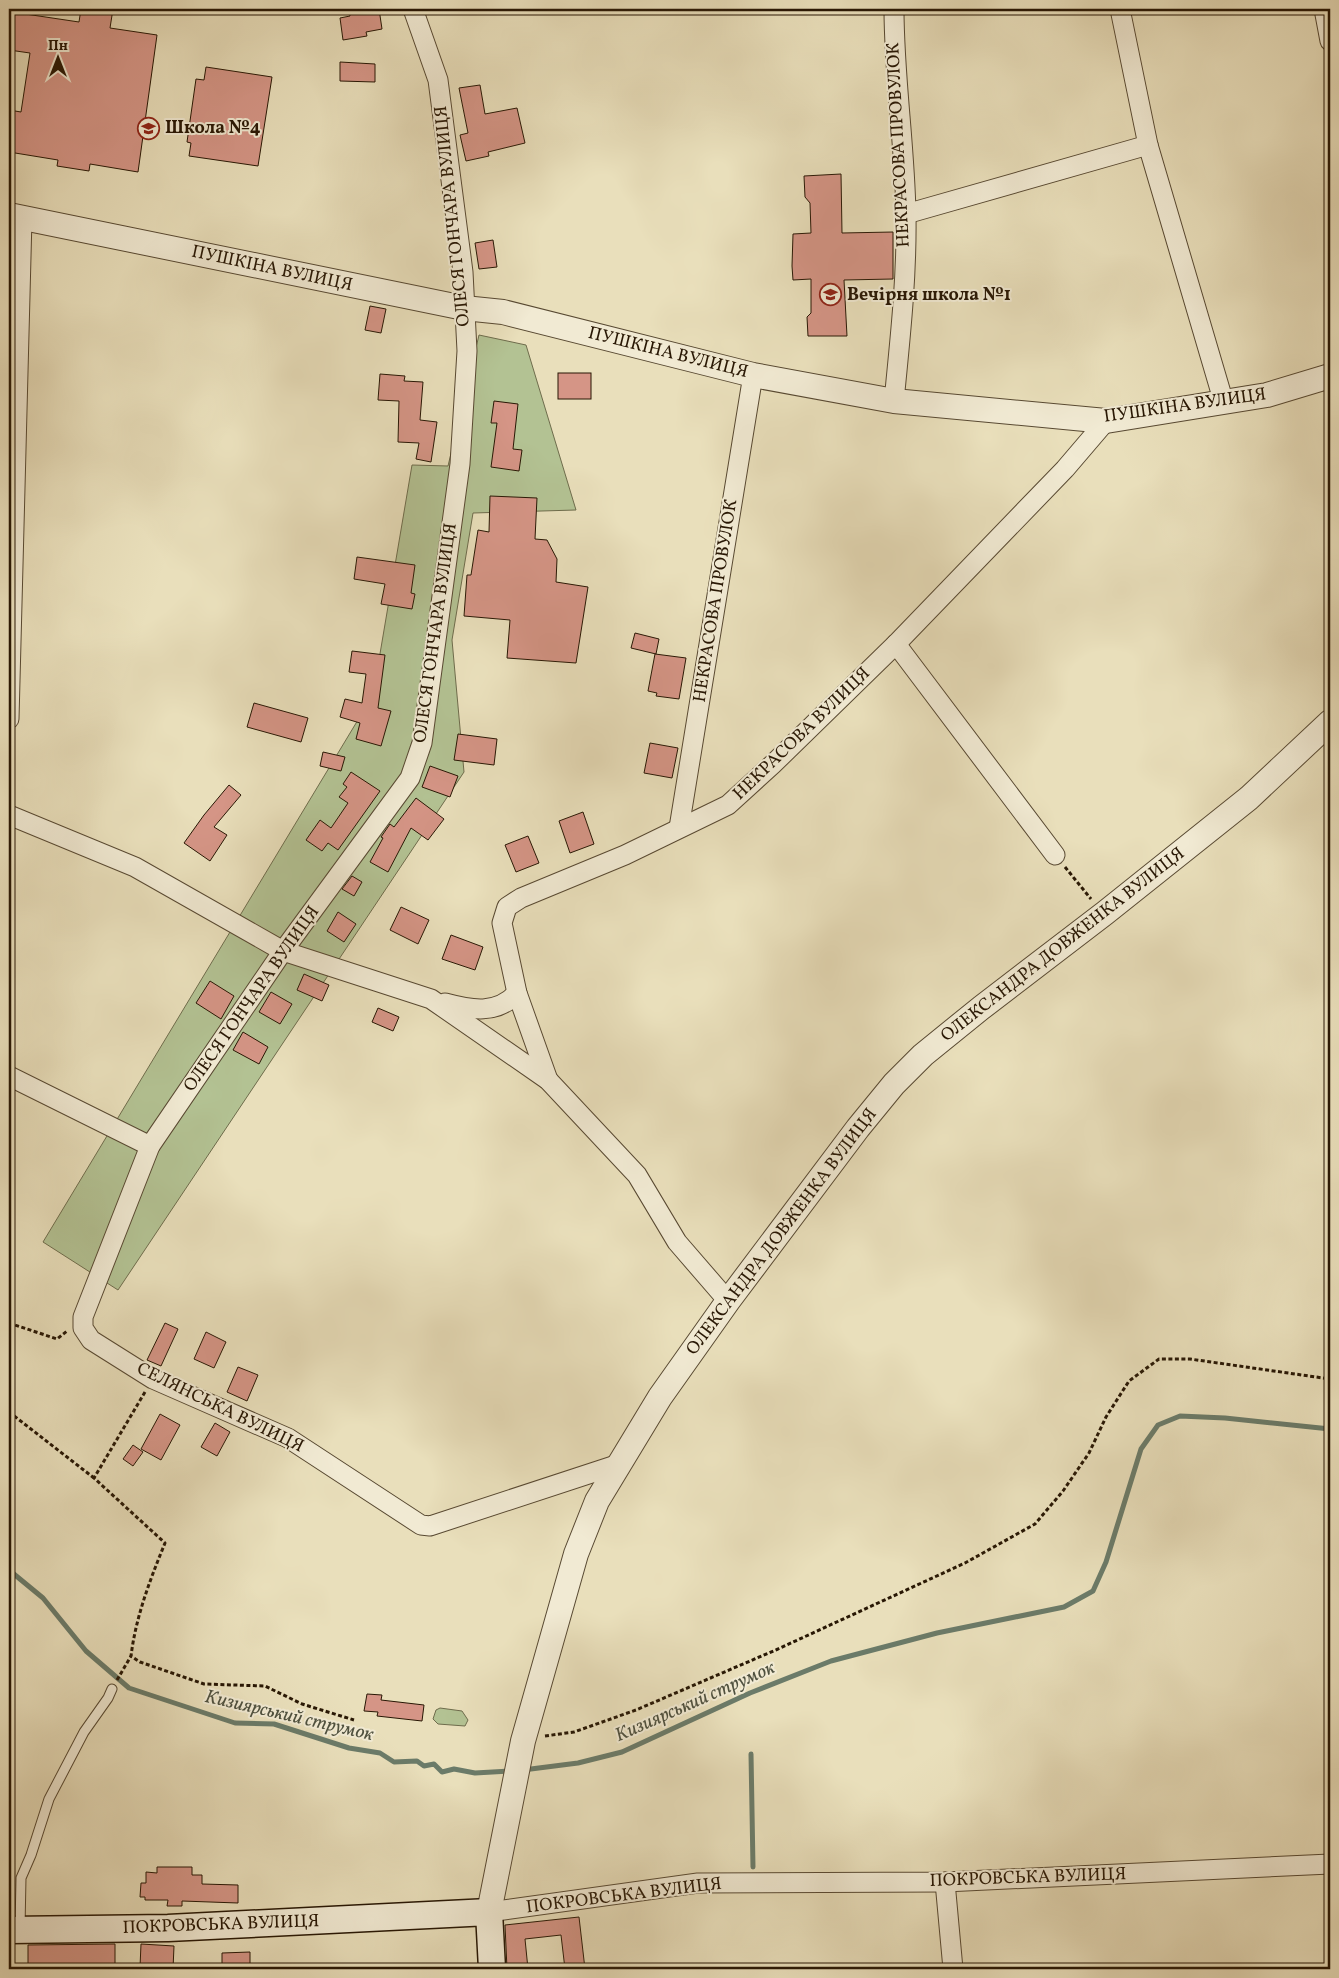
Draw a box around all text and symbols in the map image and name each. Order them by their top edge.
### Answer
north arrow [32,32,82,82]
text: Пн [48,37,68,56]
street label: НЕКРАСОВА ПРОВУЛОК [881,42,917,248]
street label: ОЛЕСЯ ГОНЧАРА ВУЛИЦЯ [429,104,477,328]
school or university icon: Школа №4 [137,116,161,140]
place label: Школа №4 [165,116,261,141]
street label: ПУШКІНА ВУЛИЦЯ [189,240,355,298]
school or university icon: Вечірня школа №1 [819,283,843,307]
place label: Вечірня школа №1 [847,283,1011,308]
street label: ПУШКІНА ВУЛИЦЯ [585,321,751,385]
street label: ПУШКІНА ВУЛИЦЯ [1102,382,1268,430]
street label: НЕКРАСОВА ПРОВУЛОК [688,498,744,704]
street label: ОЛЕСЯ ГОНЧАРА ВУЛИЦЯ [408,521,464,745]
street label: НЕКРАСОВА ВУЛИЦЯ [728,662,876,806]
street label: ОЛЕКСАНДРА ДОВЖЕНКА ВУЛИЦЯ [936,842,1190,1048]
street label: ОЛЕСЯ ГОНЧАРА ВУЛИЦЯ [178,901,326,1097]
street label: ОЛЕКСАНДРА ДОВЖЕНКА ВУЛИЦЯ [681,1103,883,1361]
street label: СЕЛЯНСЬКА ВУЛИЦЯ [132,1357,308,1459]
water label: Кизиярський струмок [611,1655,780,1749]
water label: Кизиярський струмок [202,1684,377,1748]
street label: ПОКРОВСЬКА ВУЛИЦЯ [929,1862,1127,1894]
street label: ПОКРОВСЬКА ВУЛИЦЯ [525,1872,723,1920]
street label: ПОКРОВСЬКА ВУЛИЦЯ [122,1909,320,1941]

